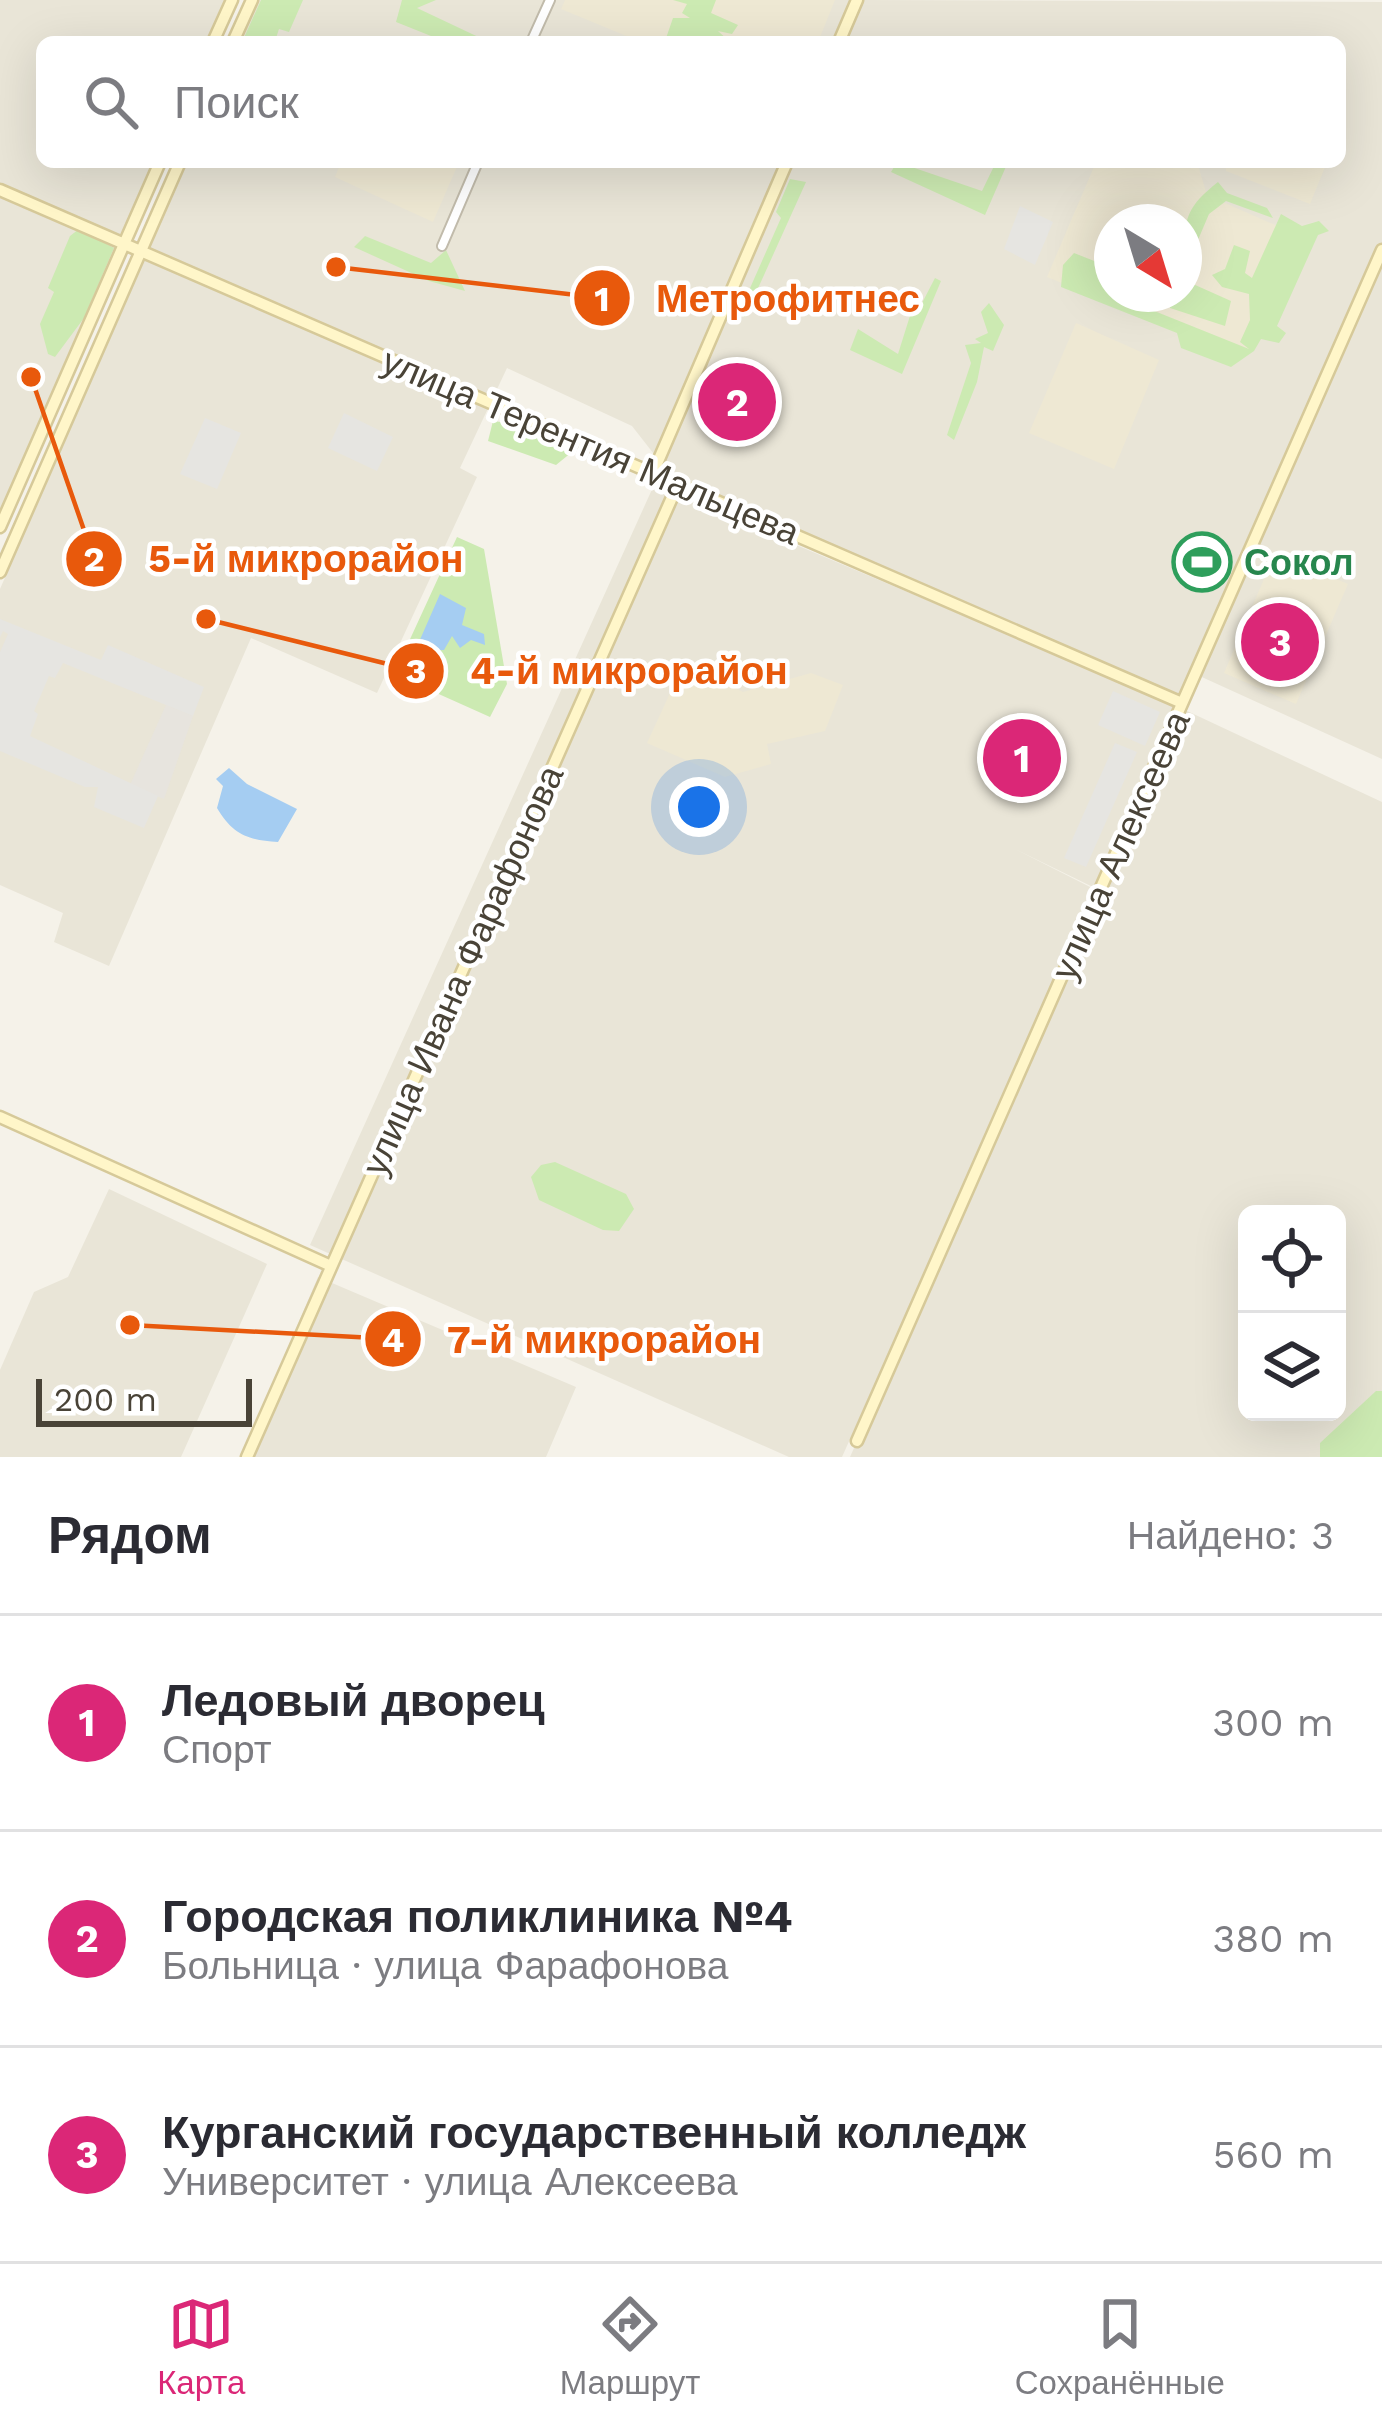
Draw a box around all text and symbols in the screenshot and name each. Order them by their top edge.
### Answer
search box [36,36,1346,168]
icon: search [78,69,144,135]
text: Поиск [174,76,299,129]
north arrow [1094,204,1202,312]
callout: Метрофитнес [572,261,944,336]
text: Метрофитнес [656,276,920,321]
text: 1 [594,278,610,320]
street label: улица Терентия Мальцева [376,340,806,554]
pin: 2 [698,357,776,447]
callout: 5-й микрорайон [64,521,487,596]
sports icon: Сокол [1171,531,1233,593]
text: 5-й микрорайон [148,536,464,581]
text: 2 [83,538,105,580]
place label: Сокол [1244,542,1354,584]
pin: 3 [1241,597,1319,687]
callout: 4-й микрорайон [386,633,812,708]
text: 4-й микрорайон [470,648,788,693]
text: 3 [405,650,427,692]
street label: улица Алексеева [1043,704,1199,986]
pin: 1 [983,713,1061,803]
street label: улица Ивана Фарафонова [353,758,573,1182]
your location [669,777,729,837]
map controls [1238,1205,1346,1421]
button: locate [1238,1205,1346,1313]
callout: 7-й микрорайон [363,1302,785,1377]
button: layers [1238,1313,1346,1421]
text: 7-й микрорайон [447,1317,761,1362]
text: 4 [381,1319,405,1361]
scale bar [36,1373,252,1426]
text: 200 m [54,1380,157,1419]
text: Рядом [48,1506,212,1565]
text: Найдено: 3 [1127,1513,1334,1558]
text: Ледовый дворец [162,1674,545,1727]
text: 1 [79,1700,95,1745]
text: 300 m [1212,1700,1334,1745]
text: Спорт [162,1727,272,1772]
text: Городская поликлиника №4 [162,1890,793,1943]
text: 2 [75,1916,99,1961]
text: 380 m [1213,1916,1334,1961]
text: Больница · улица Фарафонова [162,1943,728,1988]
text: Курганский государственный колледж [162,2106,1026,2159]
text: 3 [75,2132,99,2177]
text: 560 m [1213,2132,1334,2177]
text: Университет · улица Алексеева [162,2159,738,2204]
tab: Карта [157,2291,245,2402]
tab: Маршрут [560,2291,700,2402]
tab: Сохранённые [1015,2291,1225,2402]

